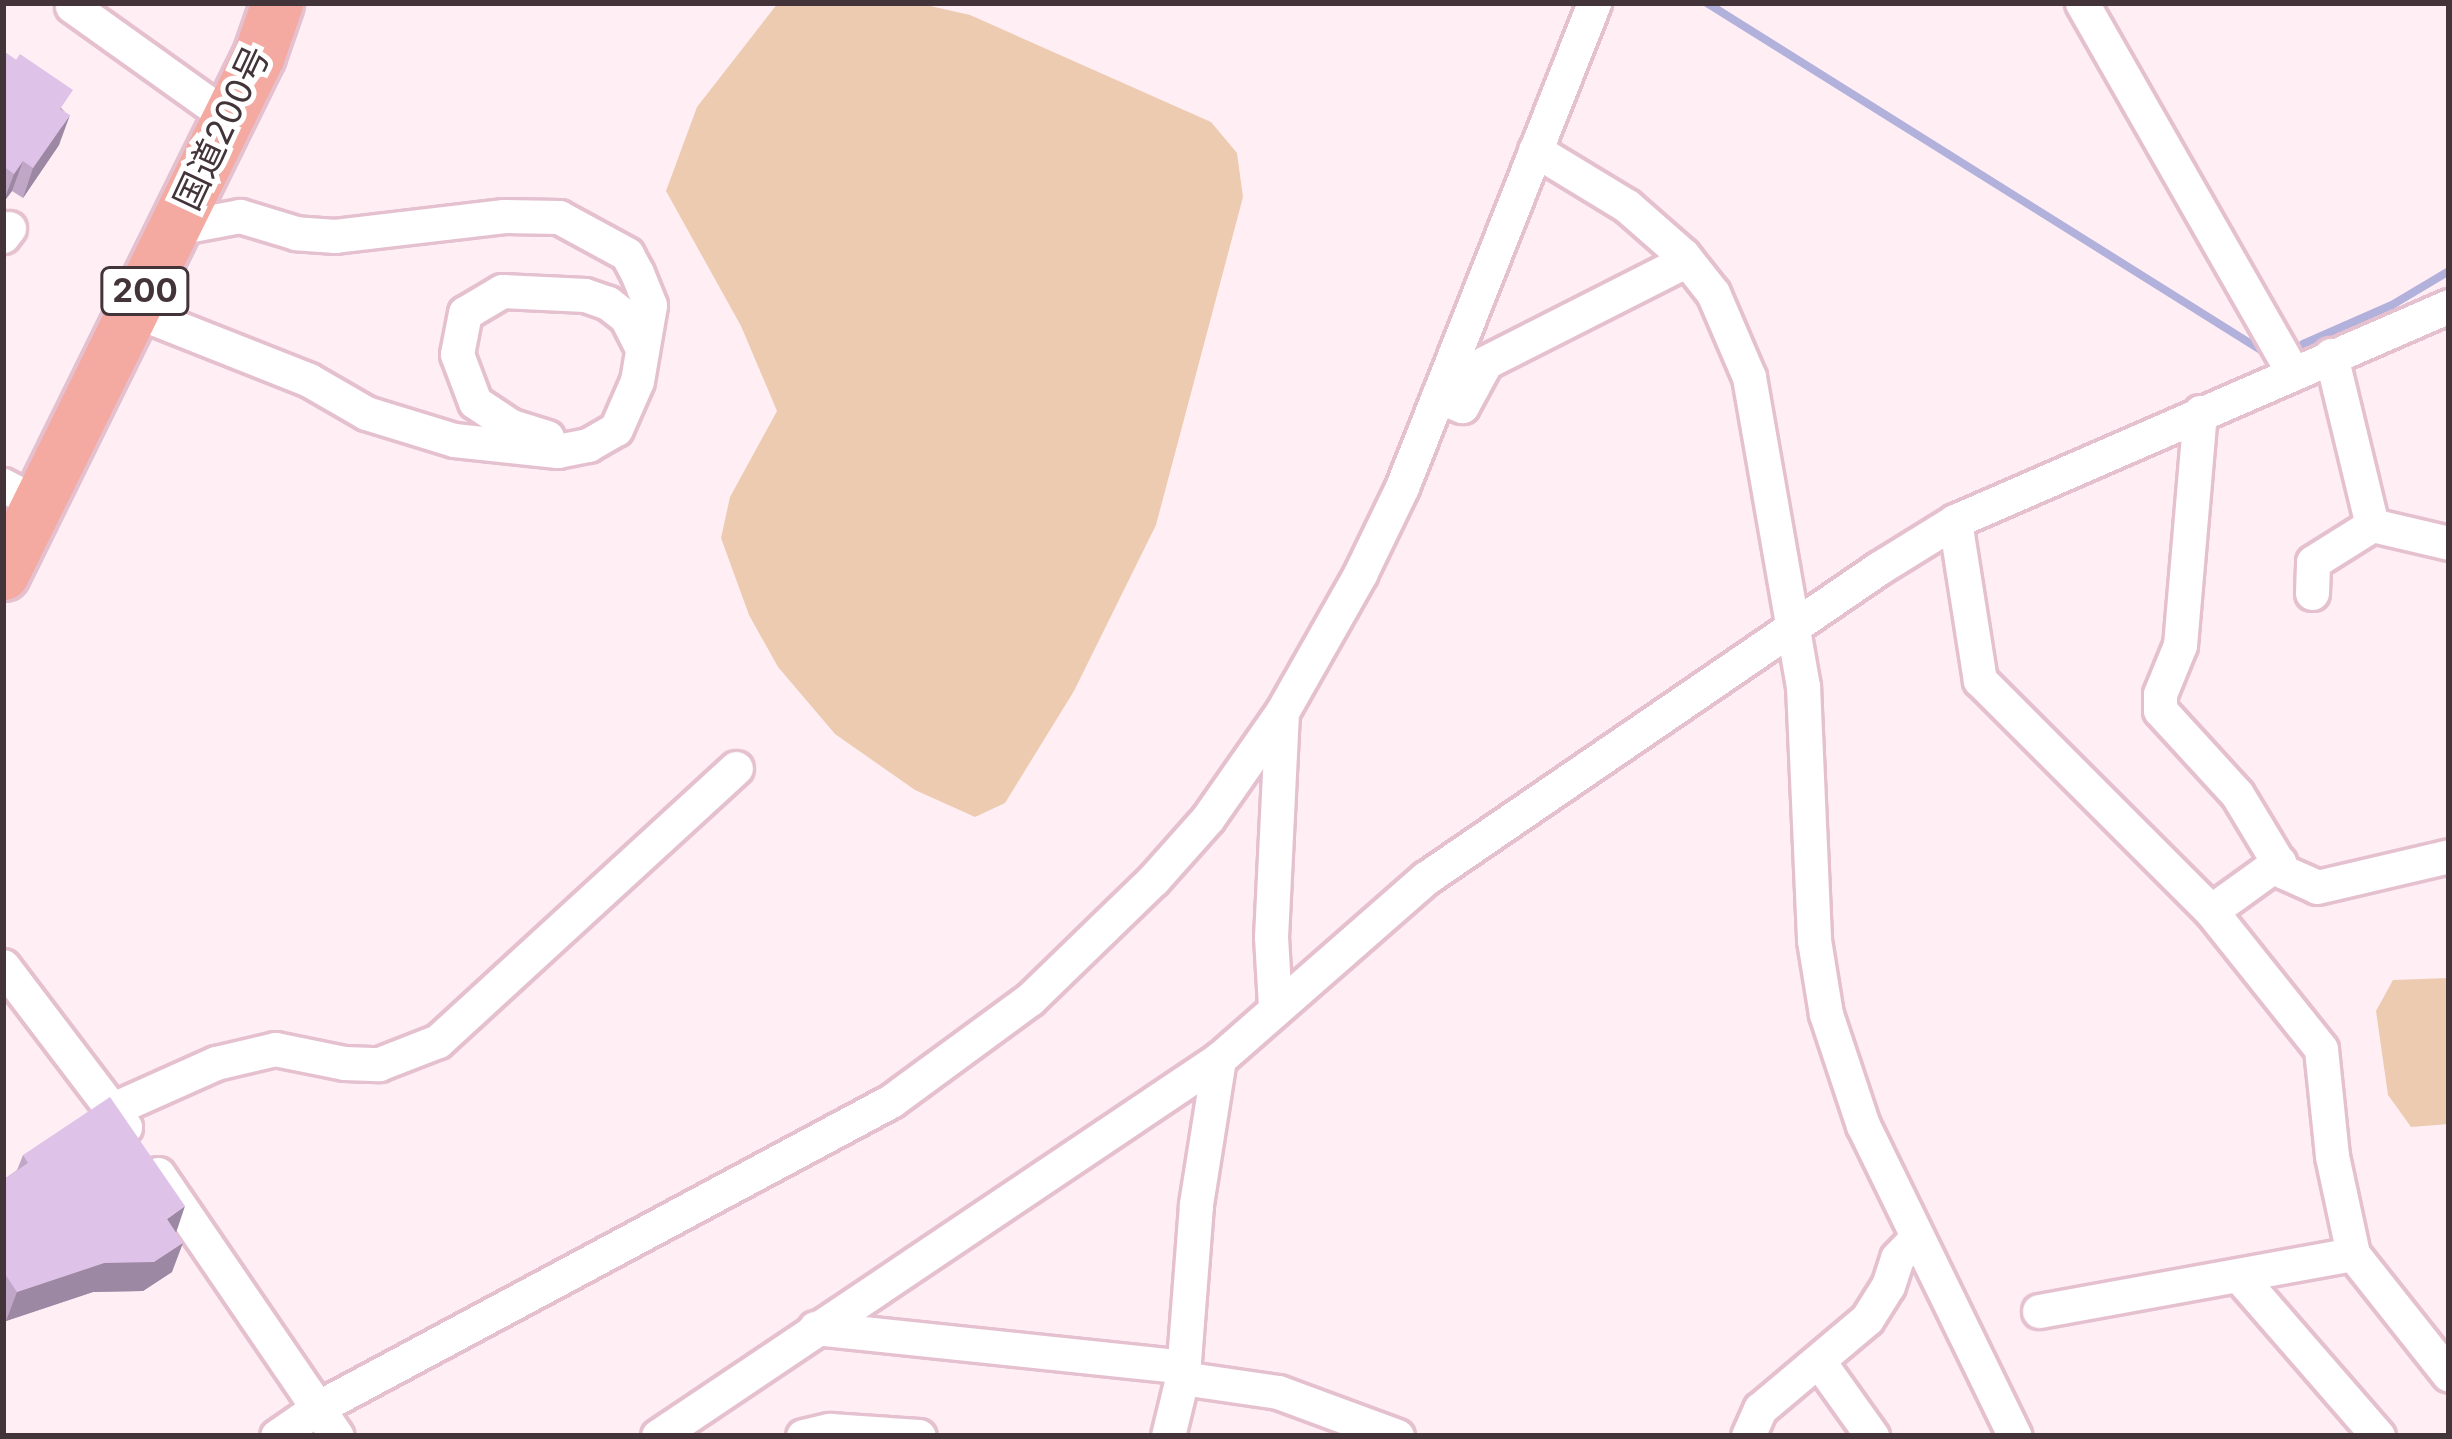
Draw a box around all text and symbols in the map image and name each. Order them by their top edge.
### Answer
street label: 国道200号 [165,39,279,217]
road number: 200 [100,264,190,318]

